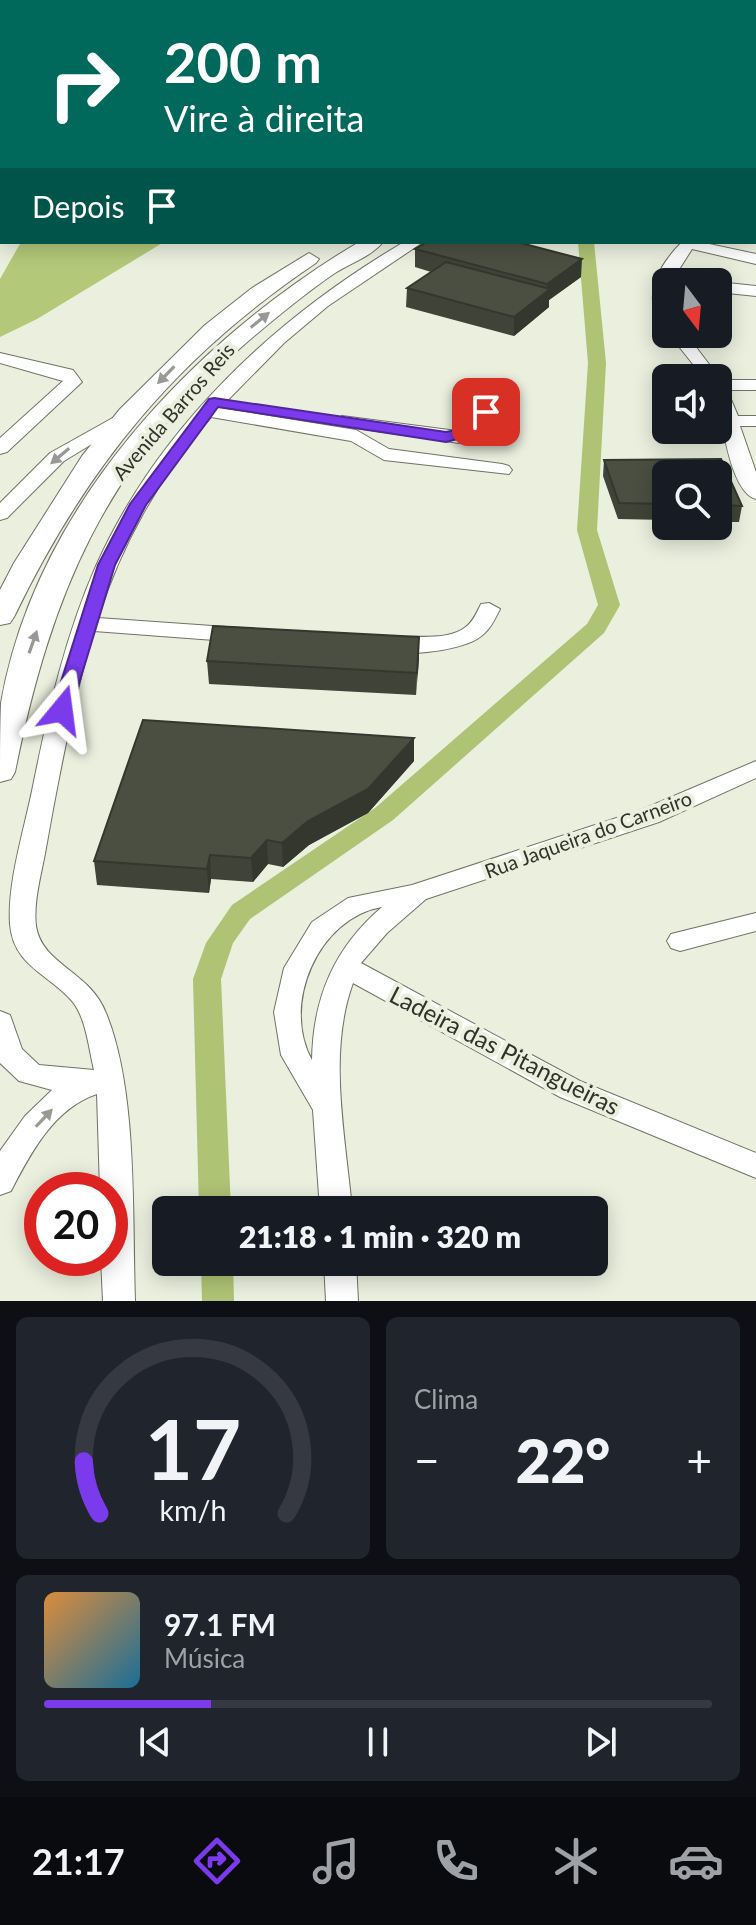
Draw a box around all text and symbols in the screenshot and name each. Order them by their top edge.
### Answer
text: 200 m [164,28,322,95]
icon: right [32,32,136,136]
text: Vire à direita [164,96,364,140]
icon: arrive [140,184,184,228]
text: Depois [32,188,124,224]
north arrow [652,268,732,348]
map controls [652,268,732,540]
one-way arrow [250,312,270,329]
street label: Avenida Barros Reis [107,338,239,484]
button: sound [652,364,732,444]
one-way arrow [157,365,175,384]
pin [452,378,520,446]
icon: arrive [464,390,508,434]
one-way arrow [51,446,70,464]
button: search [652,460,732,540]
one-way arrow [27,630,39,654]
position arrow [20,668,104,752]
street label: Rua Jaqueira do Carneiro [481,785,695,883]
street label: Ladeira das Pitangueiras [385,979,625,1121]
one-way arrow [34,1109,52,1128]
speed limit sign: 20 [24,1172,128,1276]
text: 21:18 · 1 min · 320 m [239,1218,521,1254]
text: Clima [414,1383,478,1415]
text: 17 [145,1398,241,1498]
text: 22° [516,1424,610,1496]
text: − [414,1434,440,1486]
text: + [686,1434,712,1486]
text: km/h [160,1493,226,1527]
text: 97.1 FM [164,1606,276,1642]
text: Música [164,1642,245,1674]
icon: previous [133,1720,177,1764]
icon: pause [356,1720,400,1764]
icon: next [579,1720,623,1764]
icon: directions [189,1833,245,1889]
icon: music [308,1833,364,1889]
icon: phone [428,1833,484,1889]
icon: climate [548,1833,604,1889]
icon: car [668,1833,724,1889]
text: 21:17 [32,1839,125,1883]

